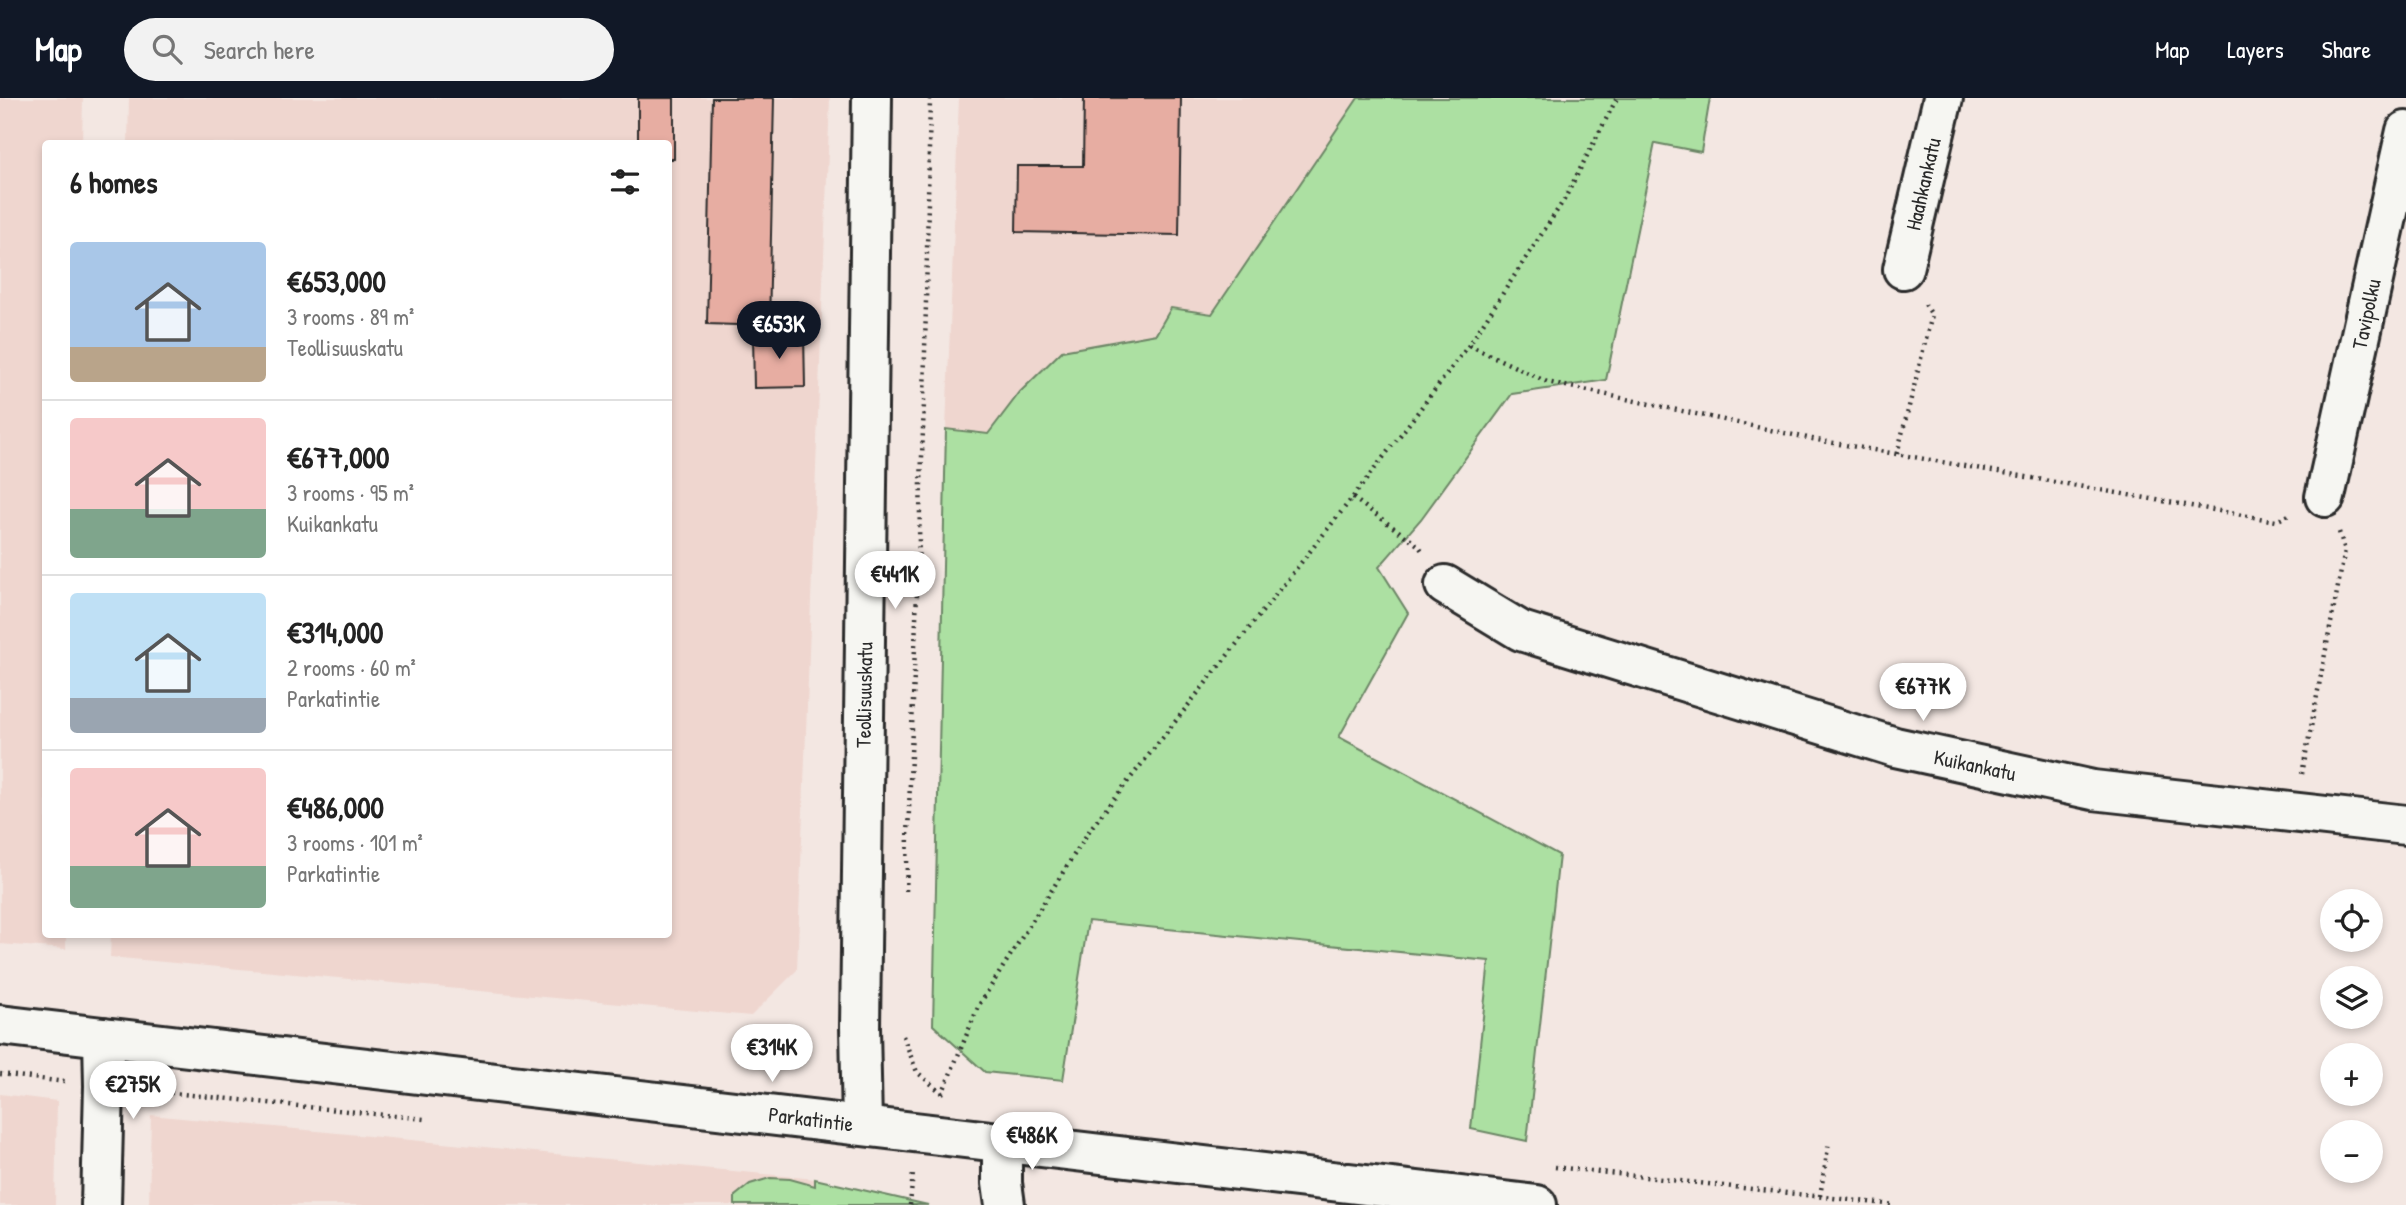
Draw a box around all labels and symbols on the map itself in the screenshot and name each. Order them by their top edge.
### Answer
street label: Haahkankatu [1898,134,1948,233]
street label: Tavipolku [2344,276,2388,352]
pin: €653K [730,302,828,361]
pin: €441K [846,552,944,611]
street label: Teollisuuskatu [849,641,879,748]
pin: €677K [1874,664,1972,723]
street label: Kuikankatu [1931,742,2019,788]
pin: €314K [723,1024,821,1084]
pin: €275K [84,1062,182,1121]
street label: Parkatintie [767,1099,855,1139]
pin: €486K [983,1112,1081,1172]

